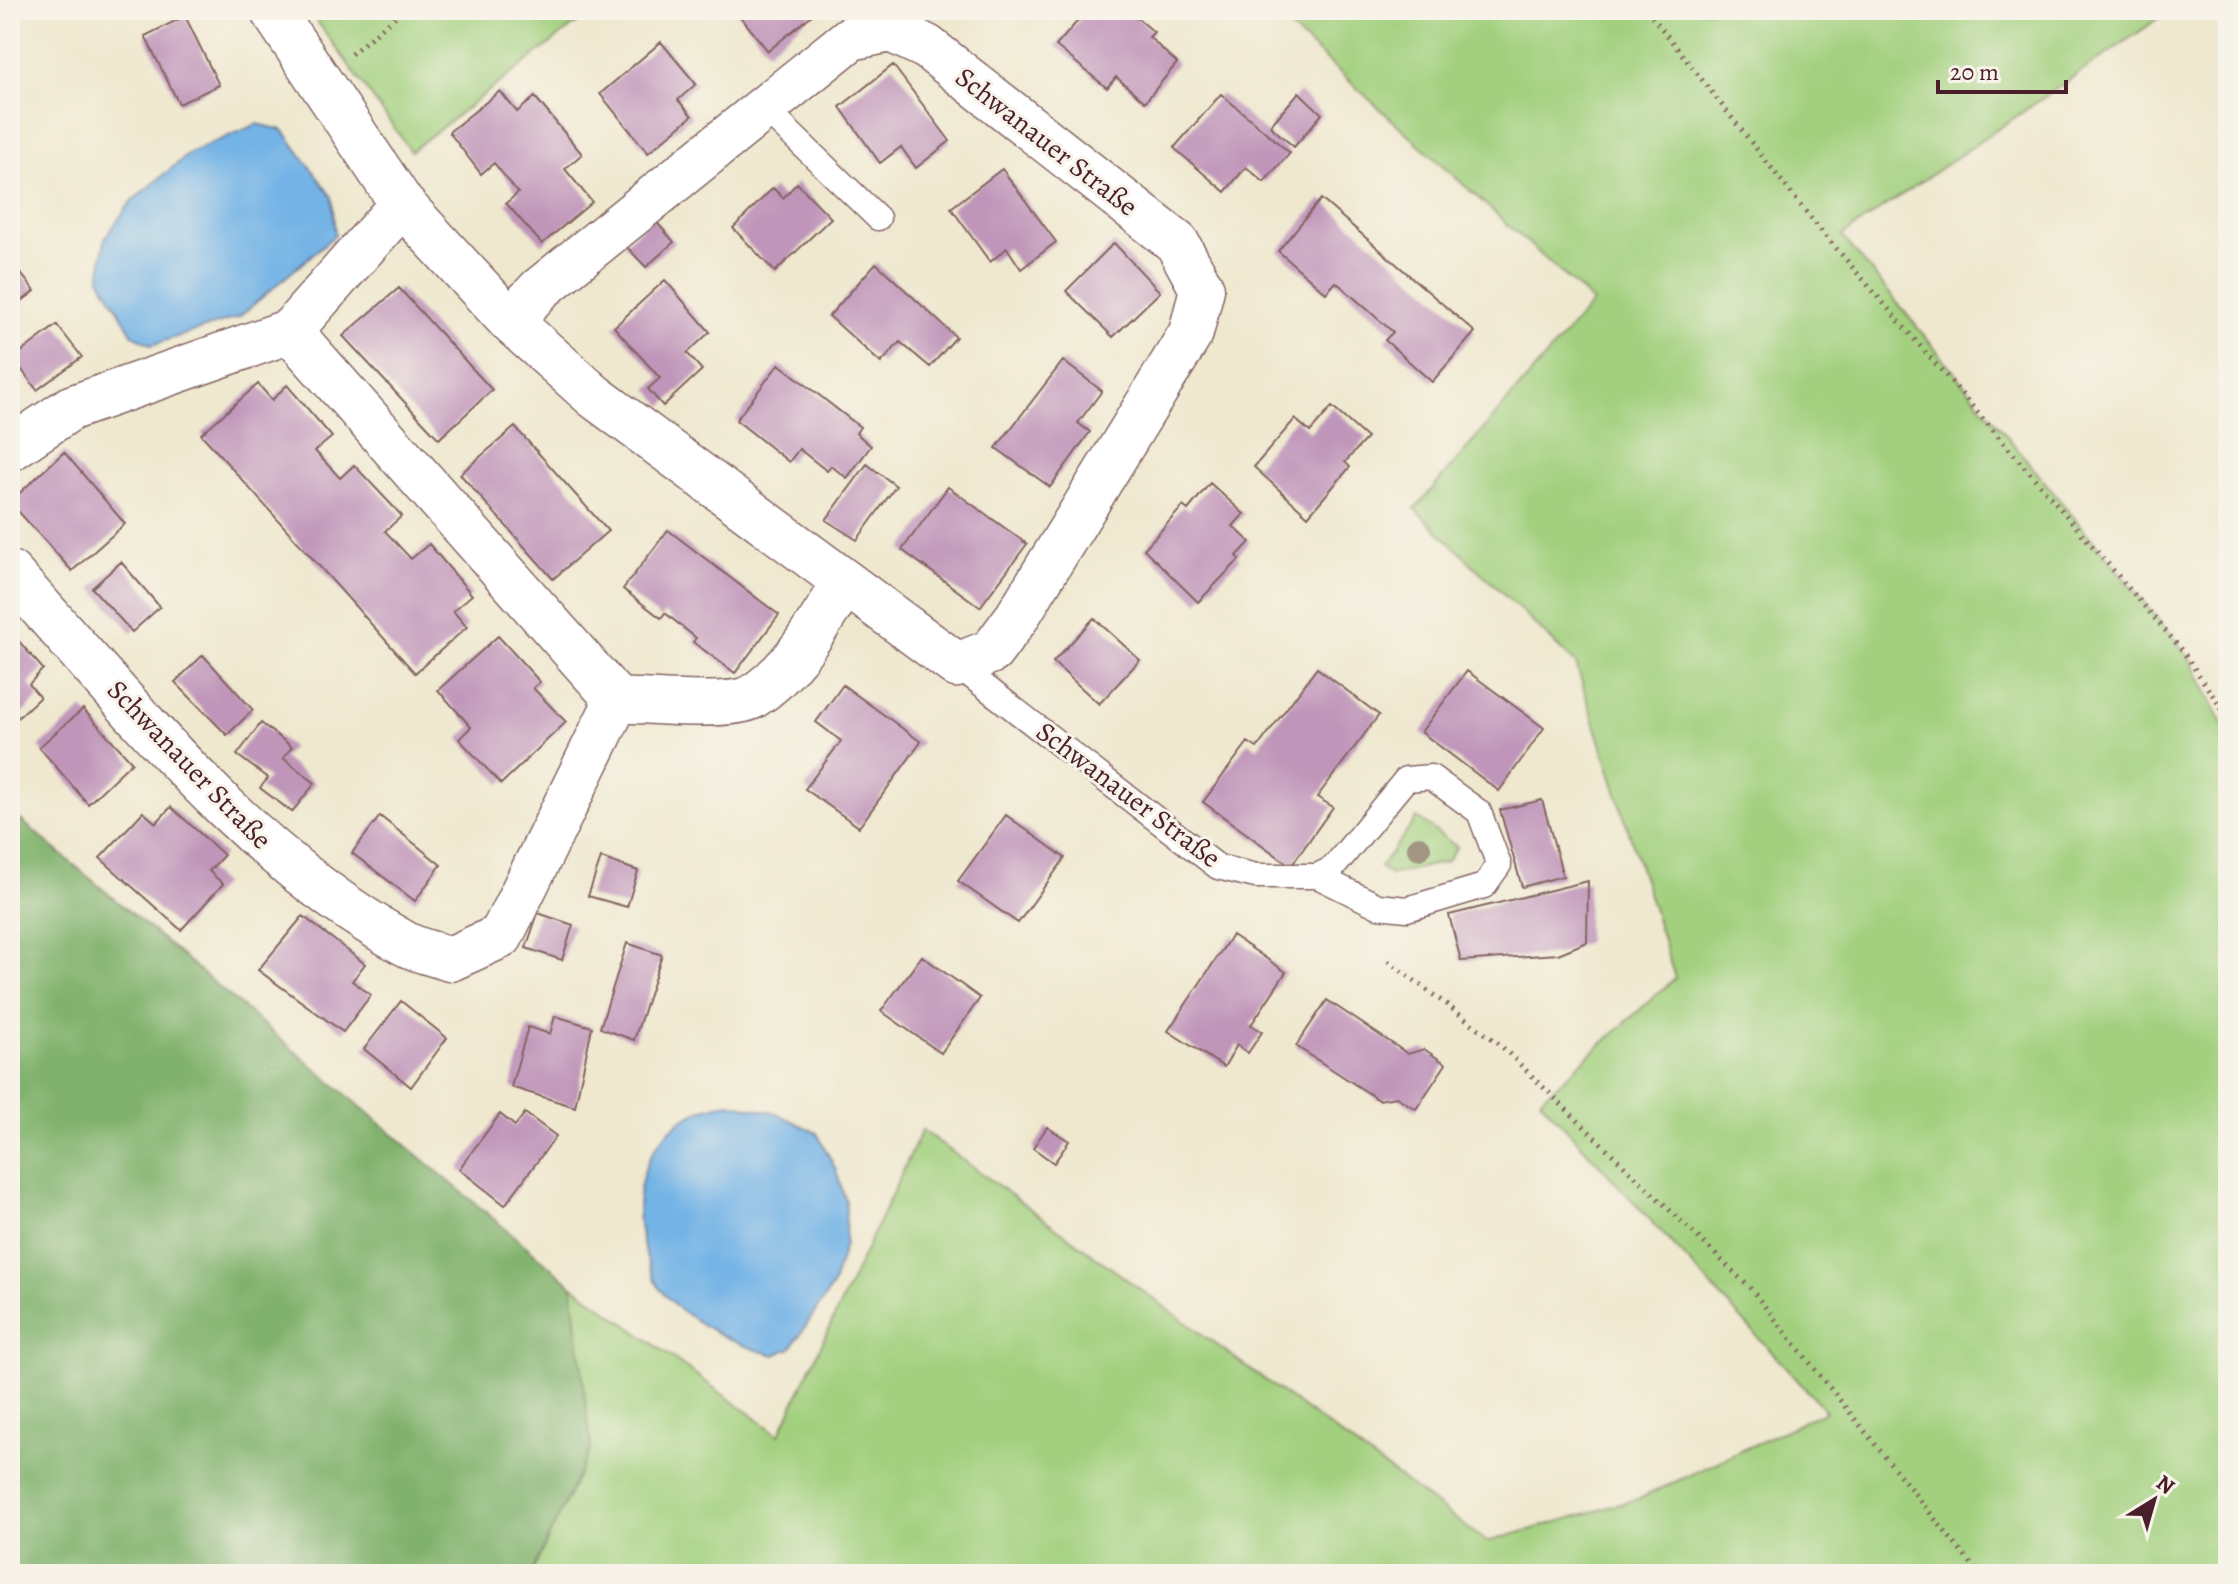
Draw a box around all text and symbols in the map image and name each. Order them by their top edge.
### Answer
scale bar [1938,44,2066,94]
text: 20 m [1950,56,1999,88]
street label: Schwanauer Straße [947,58,1146,225]
street label: Schwanauer Straße [99,672,280,858]
street label: Schwanauer Straße [1028,713,1228,877]
north arrow [2114,1460,2194,1540]
text: N [2150,1468,2181,1502]

